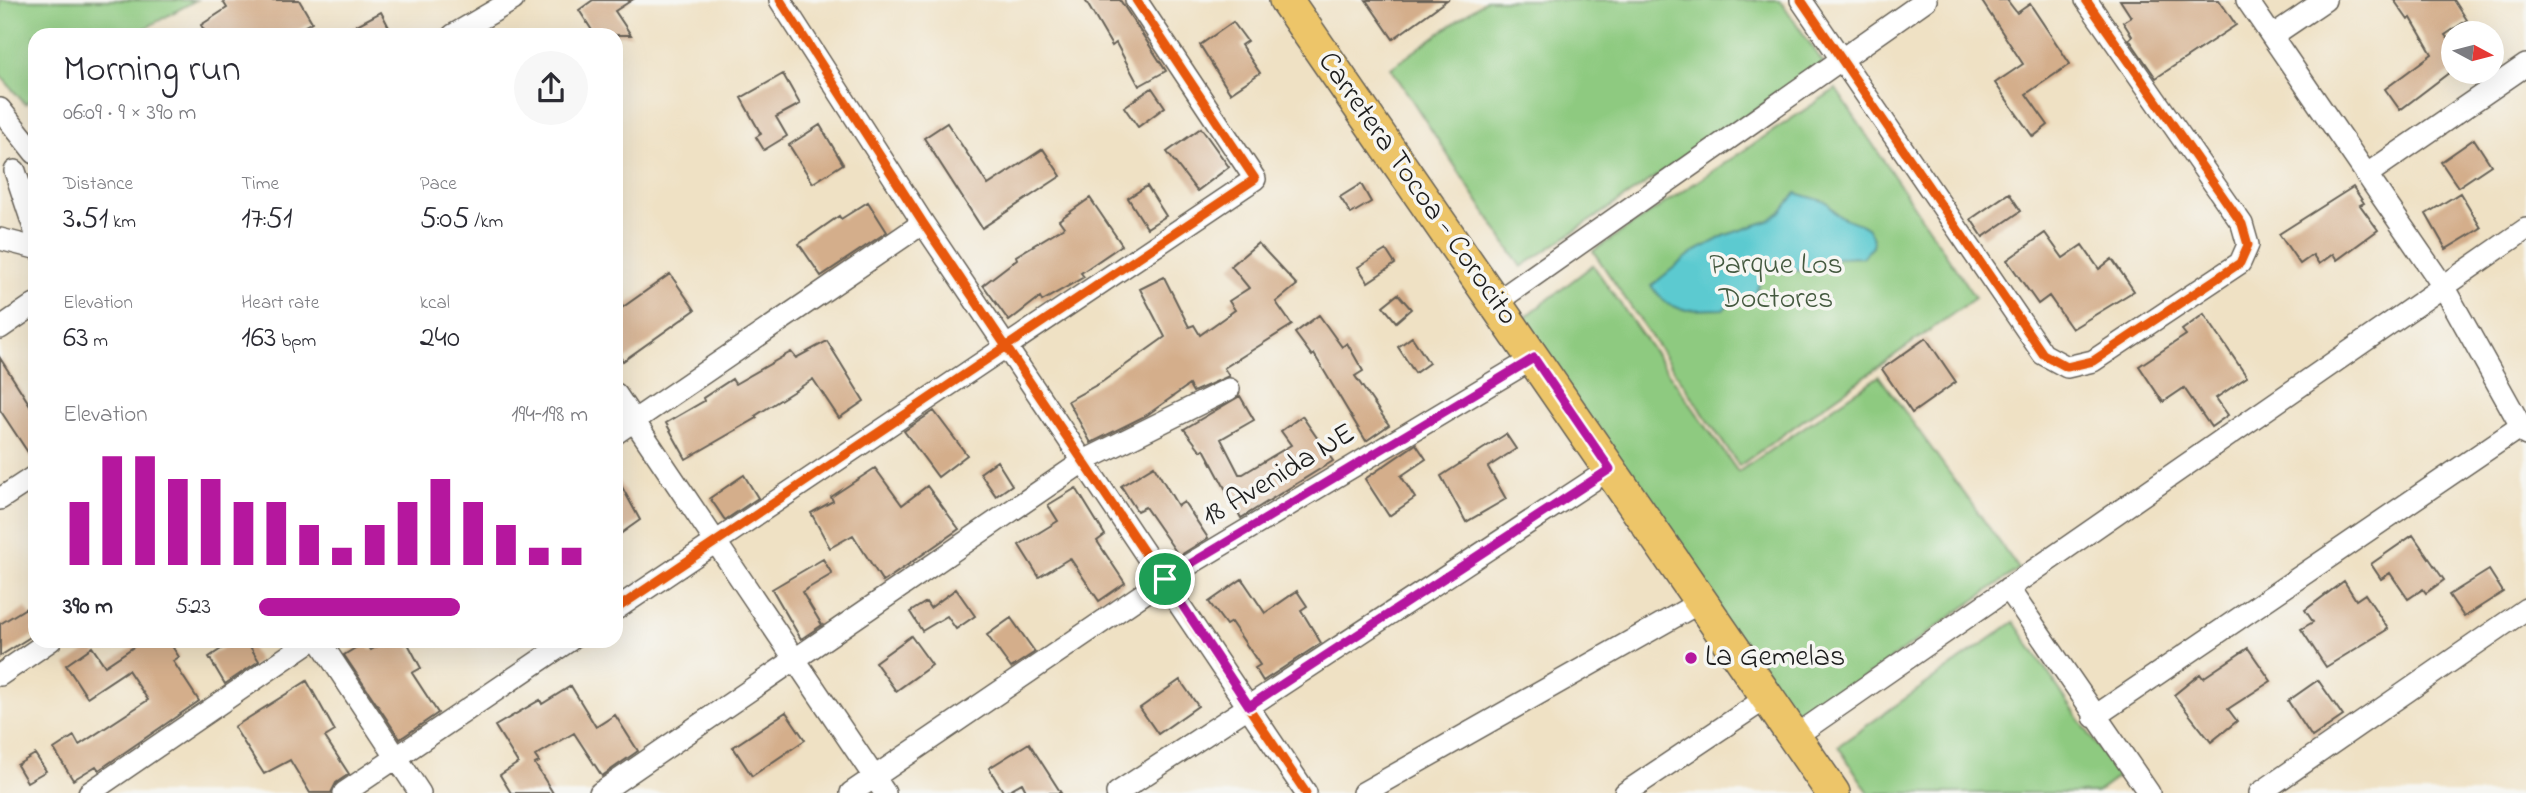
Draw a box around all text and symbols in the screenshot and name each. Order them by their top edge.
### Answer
north arrow [2441,21,2504,84]
map controls [2441,21,2504,84]
text: Morning run [63,43,241,99]
street label: Carretera Tocoa - Corocito [1306,43,1528,335]
button: share [514,51,588,125]
text: 06:09 · 9 × 390 m [63,97,196,130]
text: Distance [63,171,133,198]
text: Time [241,171,279,198]
text: Pace [420,171,457,198]
text: 3.51 [63,198,108,242]
text: 17:51 [241,198,292,242]
text: 5:05 [420,198,470,242]
text: km [108,209,136,236]
text: /km [470,209,503,236]
park label: Parque Los Doctores [1709,244,1843,322]
text: Elevation [63,290,133,317]
text: Heart rate [241,290,319,317]
text: kcal [420,290,450,317]
text: 63 [63,317,89,361]
text: 163 [241,317,276,361]
text: 240 [420,317,460,361]
text: m [89,328,108,355]
text: bpm [276,328,316,355]
text: Elevation [63,399,148,432]
text: 194–198 m [511,399,588,432]
street label: 18 Avenida NE [1194,413,1364,539]
pin [1135,549,1195,609]
icon: arrive [1146,560,1184,598]
text: 390 m [63,591,113,624]
text: 5:23 [175,591,211,624]
place label: La Gemelas [1705,636,1845,680]
marker: La Gemelas [1683,650,1699,666]

